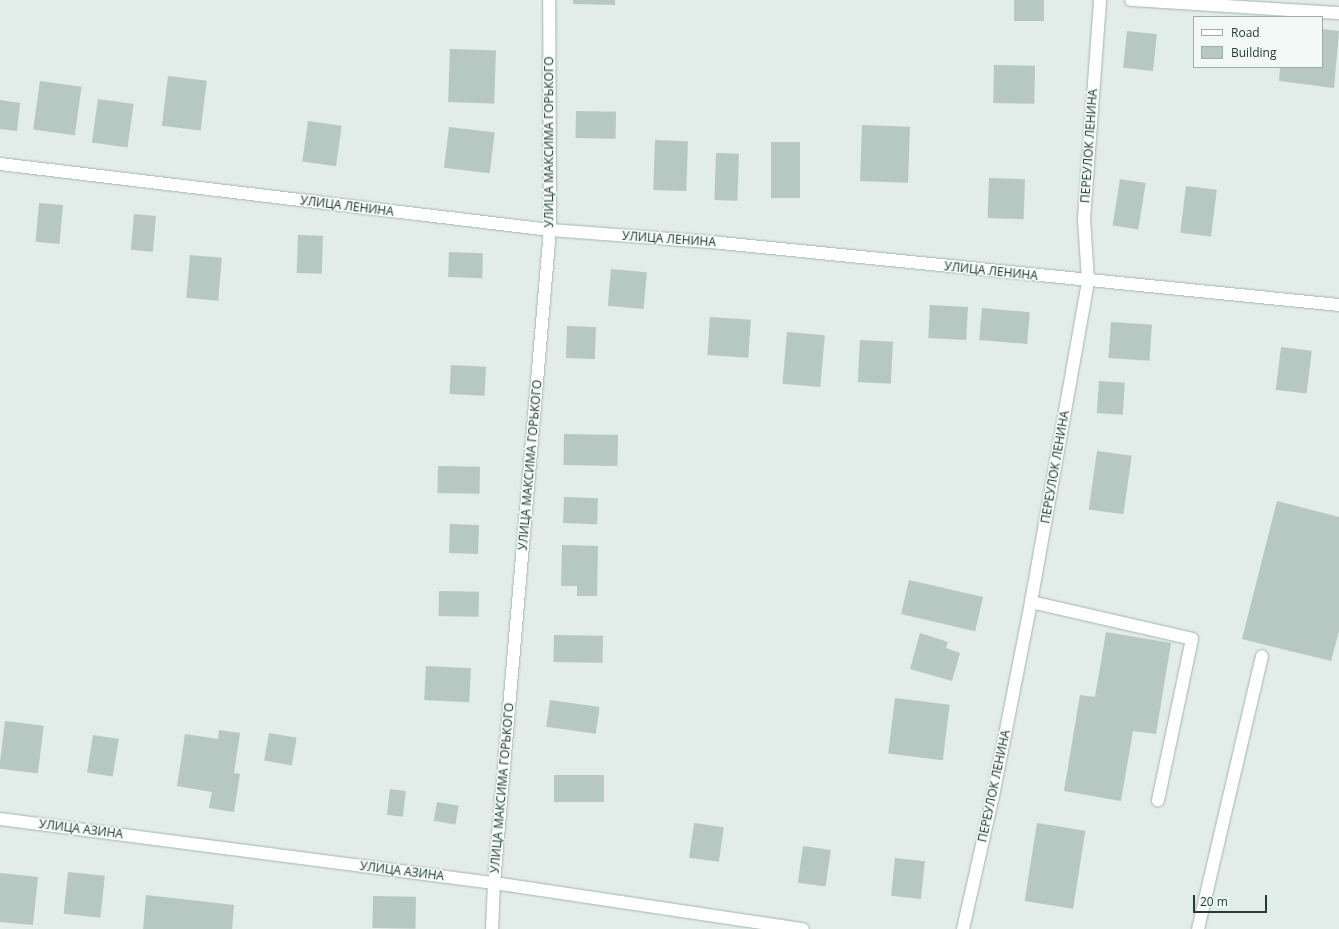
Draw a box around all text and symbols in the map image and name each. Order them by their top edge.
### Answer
legend [1193,16,1323,68]
text: Road [1231,24,1260,41]
text: Building [1231,44,1276,61]
street label: УЛИЦА МАКСИМА ГОРЬКОГО [542,56,556,228]
street label: ПЕРЕУЛОК ЛЕНИНА [1078,88,1100,204]
street label: УЛИЦА ЛЕНИНА [299,193,395,219]
street label: УЛИЦА ЛЕНИНА [622,229,716,249]
street label: УЛИЦА ЛЕНИНА [943,259,1039,283]
street label: УЛИЦА МАКСИМА ГОРЬКОГО [515,379,545,551]
street label: ПЕРЕУЛОК ЛЕНИНА [1038,409,1072,525]
street label: УЛИЦА МАКСИМА ГОРЬКОГО [487,702,517,874]
street label: ПЕРЕУЛОК ЛЕНИНА [975,729,1013,843]
street label: УЛИЦА АЗИНА [38,817,124,841]
street label: УЛИЦА АЗИНА [359,859,445,883]
scale bar [1195,887,1269,913]
text: 20 m [1200,893,1228,910]

